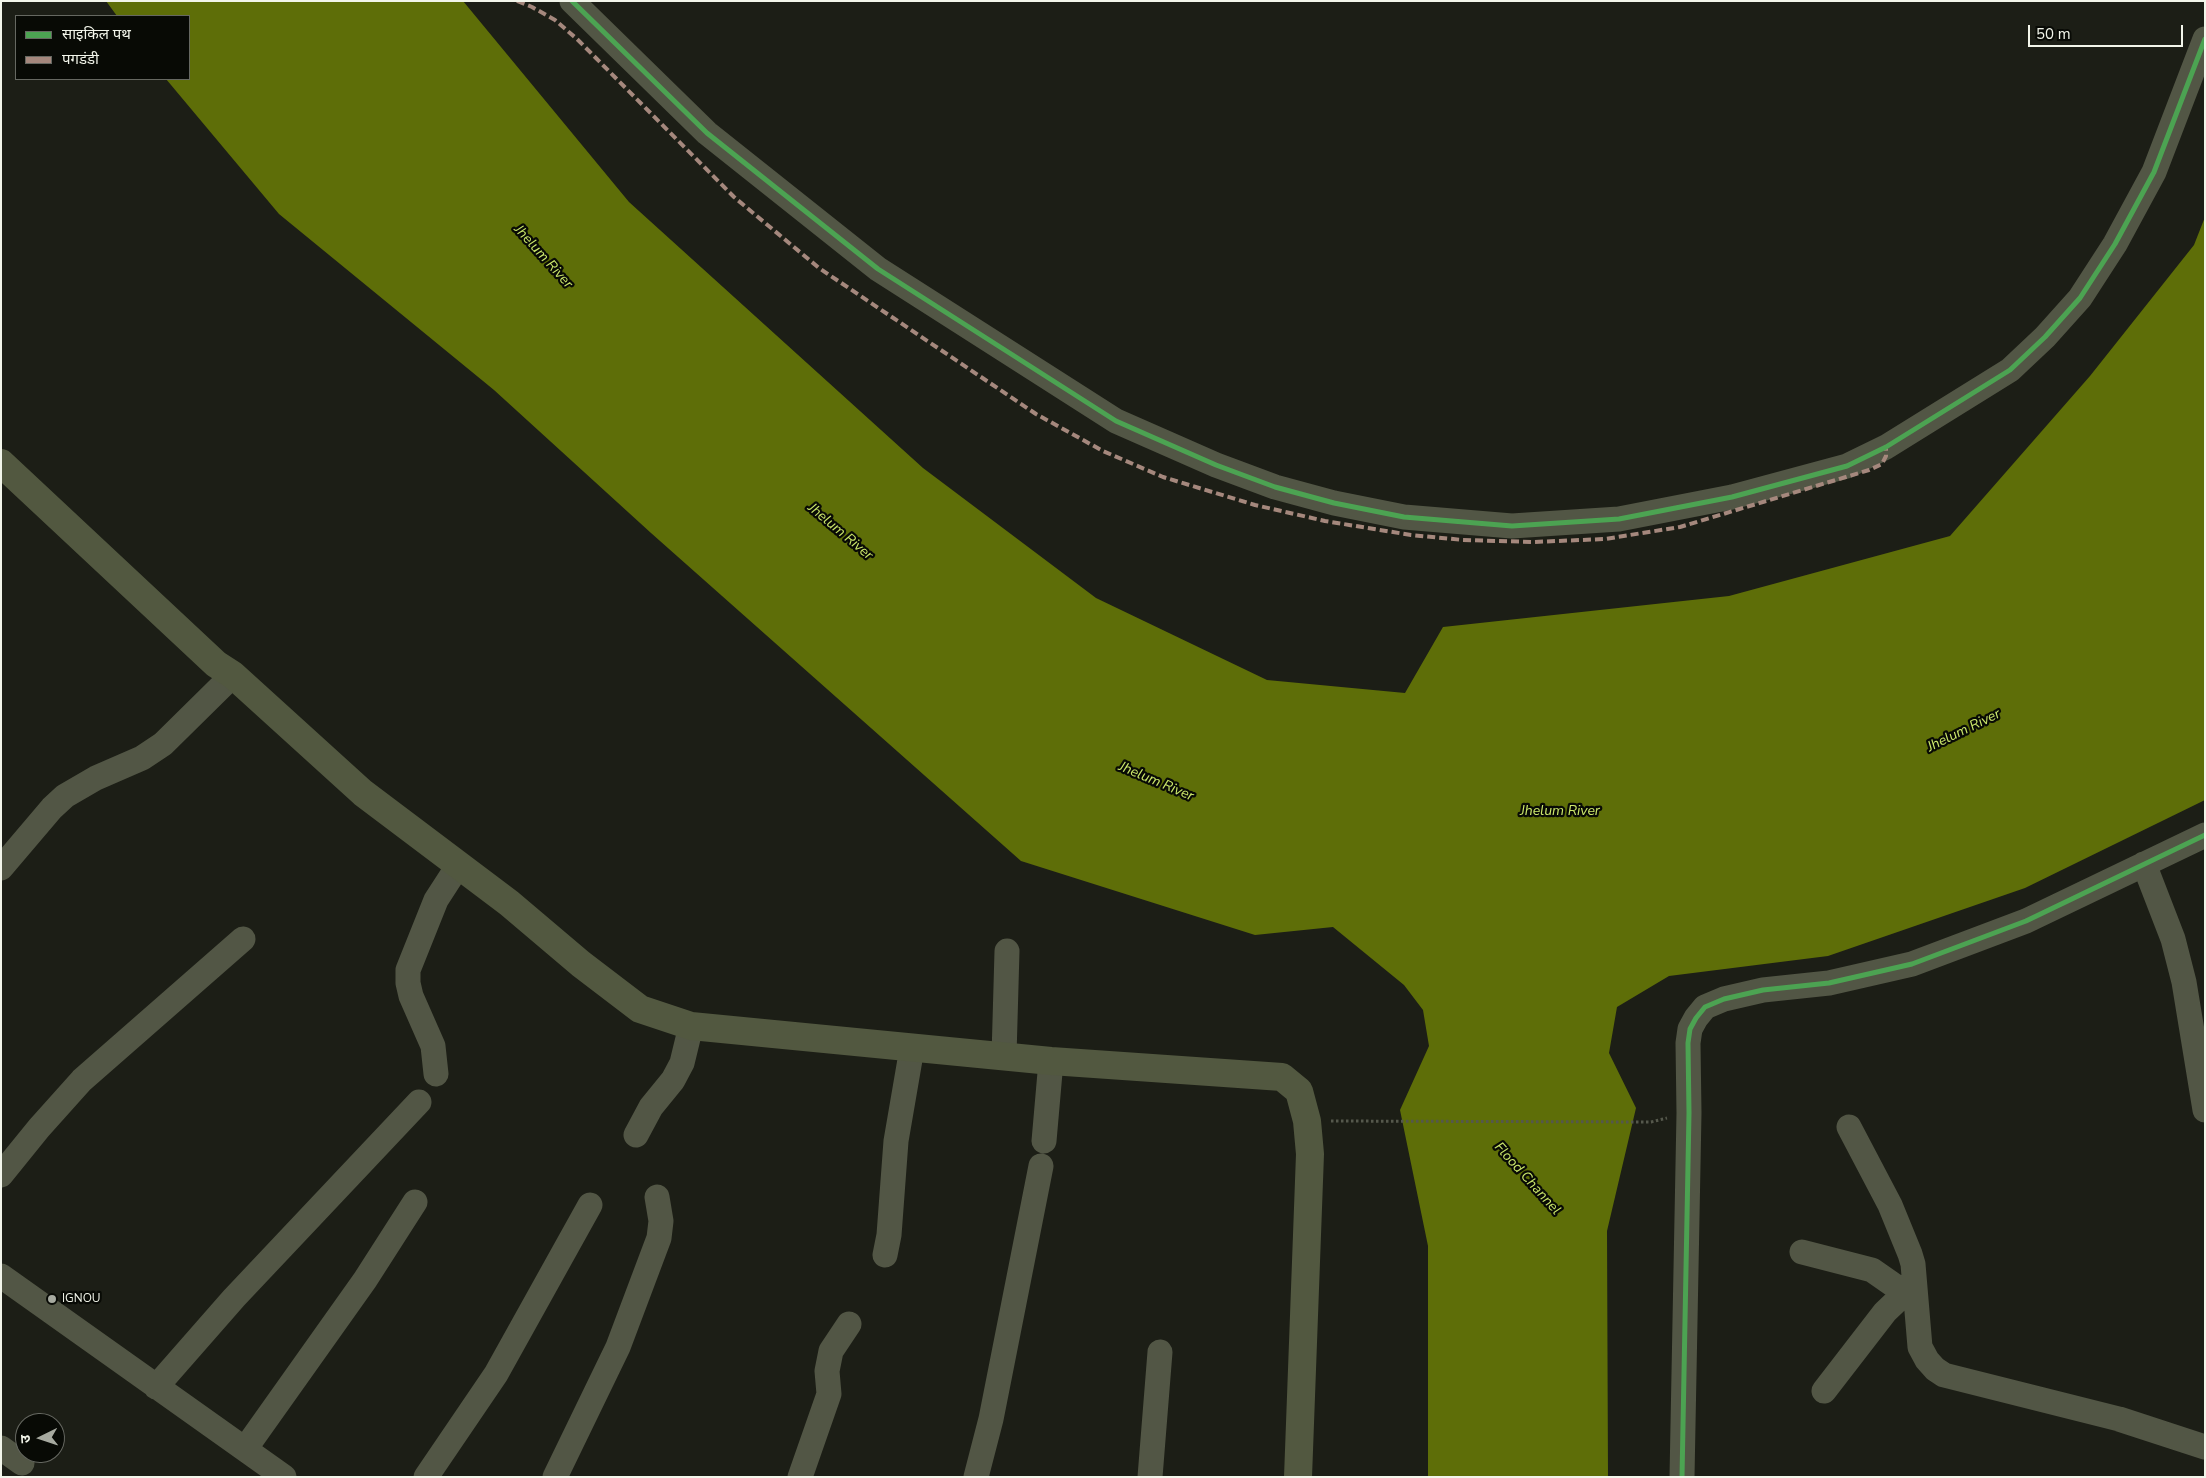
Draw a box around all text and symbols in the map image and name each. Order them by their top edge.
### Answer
legend [15,15,190,80]
scale bar [2031,15,2186,47]
text: साइकिल पथ [62,24,131,44]
text: 50 m [2036,24,2071,44]
text: पगडंडी [62,49,99,69]
water label: Jhelum River [510,222,576,292]
water label: Jhelum River [804,500,876,564]
water label: Jhelum River [1925,706,2003,756]
water label: Jhelum River [1116,759,1196,805]
water label: Jhelum River [1520,804,1600,820]
water label: Flood Channel [1490,1139,1564,1219]
place label: IGNOU [62,1292,101,1306]
marker: IGNOU [46,1293,58,1305]
north arrow [15,1413,65,1463]
text: उ [16,1434,35,1444]

